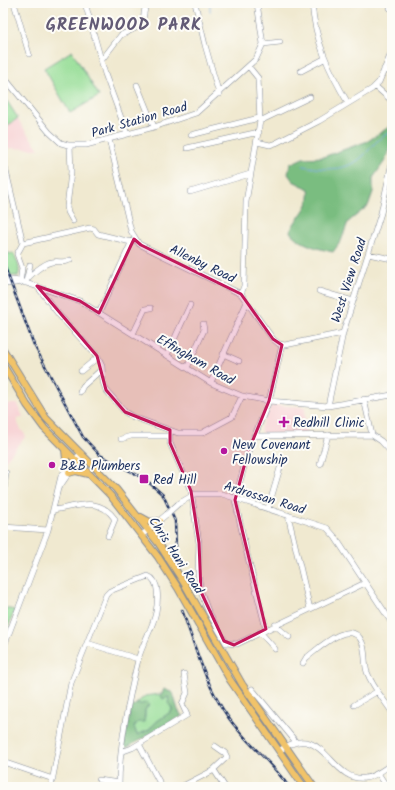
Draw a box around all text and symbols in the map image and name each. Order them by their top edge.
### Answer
district label: GREENWOOD PARK [46,12,202,39]
street label: Park Station Road [89,97,190,144]
street label: West View Road [326,235,373,325]
street label: Allenby Road [166,239,239,290]
street label: Effingham Road [152,329,239,391]
place label: Redhill Clinic [293,413,365,434]
marker: Redhill Clinic [278,416,290,428]
place label: New Covenant Fellowship [232,435,312,471]
marker: New Covenant Fellowship [219,446,229,456]
place label: B&B Plumbers [60,456,141,477]
marker: B&B Plumbers [47,460,57,470]
place label: Red Hill [153,470,196,491]
marker: Red Hill [138,473,150,485]
street label: Ardrossan Road [221,476,308,521]
street label: Chris Hani Road [143,513,209,599]

